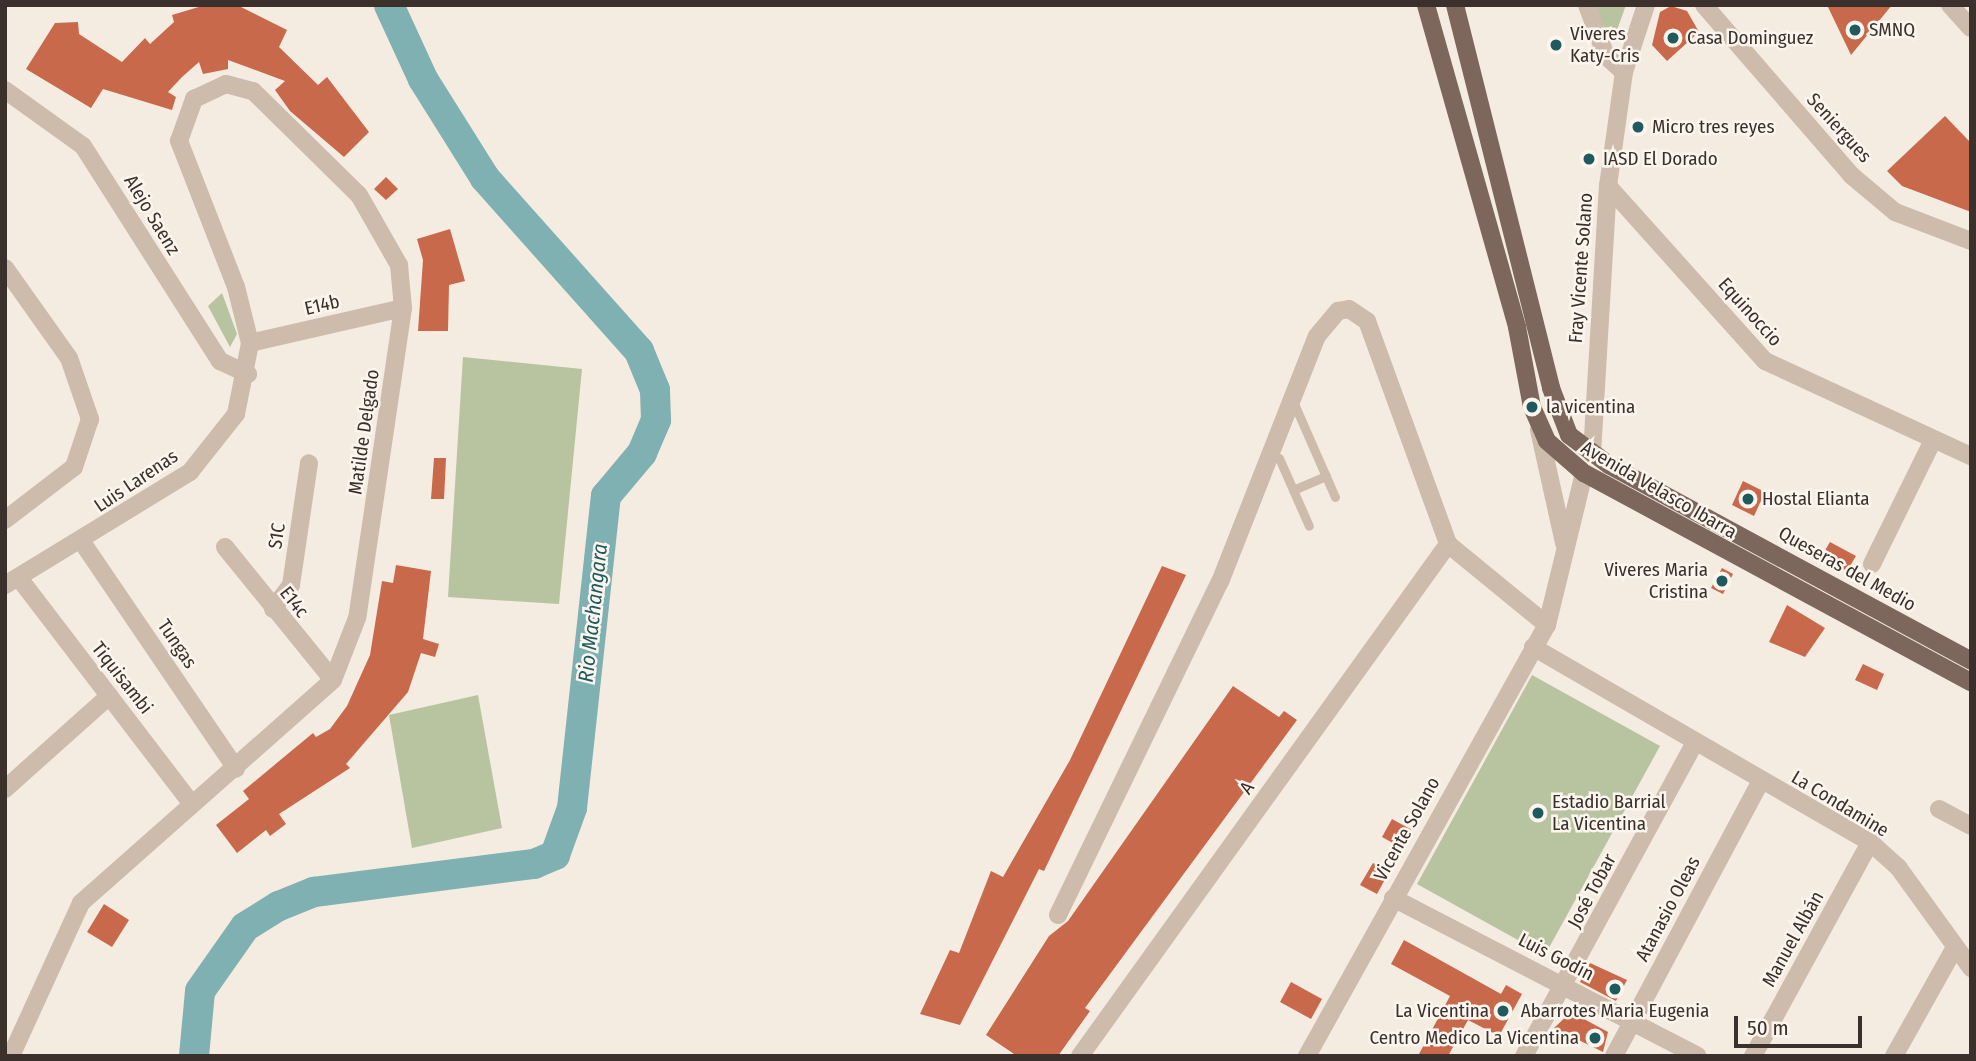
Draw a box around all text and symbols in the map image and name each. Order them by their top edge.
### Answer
place label: SMNQ [1869,19,1915,41]
marker: SMNQ [1847,22,1863,38]
place label: Viveres Katy-Cris [1570,23,1640,67]
place label: Casa Dominguez [1687,27,1813,49]
marker: Casa Dominguez [1665,30,1681,46]
marker: Viveres Katy-Cris [1548,37,1564,53]
street label: Seniergues [1802,89,1876,167]
place label: Micro tres reyes [1652,116,1775,138]
marker: Micro tres reyes [1630,119,1646,135]
place label: IASD El Dorado [1603,148,1718,170]
marker: IASD El Dorado [1581,151,1597,167]
street label: Alejo Saenz [119,171,185,259]
street label: Fray Vicente Solano [1564,192,1598,344]
street label: Equinoccio [1713,273,1787,351]
street label: E14b [302,290,342,320]
street label: Matilde Delgado [344,368,384,496]
place label: la vicentina [1546,396,1635,418]
marker: la vicentina [1524,399,1540,415]
street label: Avenida Velasco Ibarra [1577,436,1741,544]
street label: Luis Larenas [90,445,182,517]
place label: Hostal Elianta [1762,488,1870,510]
marker: Hostal Elianta [1740,491,1756,507]
street label: S1C [264,521,290,551]
street label: Queseras del Medio [1774,522,1920,616]
water label: Rio Machangara [573,542,613,684]
place label: Viveres Maria Cristina [1604,559,1708,603]
marker: Viveres Maria Cristina [1714,573,1730,589]
street label: E14c [275,582,313,622]
street label: Tungas [152,615,202,673]
street label: Tiquisambi [87,637,157,719]
street label: La Condamine [1787,766,1893,842]
street label: Vicente Solano [1369,773,1445,885]
street label: A [1235,777,1259,799]
place label: Estadio Barrial La Vicentina [1552,791,1666,835]
marker: Estadio Barrial La Vicentina [1530,805,1546,821]
street label: José Tobar [1563,850,1621,932]
street label: Atanasio Oleas [1631,853,1705,965]
street label: Manuel Albán [1757,887,1829,991]
street label: Luis Godín [1515,928,1597,986]
marker: Abarrotes Maria Eugenia [1607,981,1623,997]
place label: La Vicentina [1395,1000,1489,1022]
place label: Abarrotes Maria Eugenia [1521,1000,1709,1022]
scale bar [1738,1002,1866,1046]
marker: La Vicentina [1495,1003,1511,1019]
text: 50 m [1747,1015,1789,1041]
place label: Centro Medico La Vicentina [1369,1027,1579,1049]
marker: Centro Medico La Vicentina [1585,1028,1605,1048]

